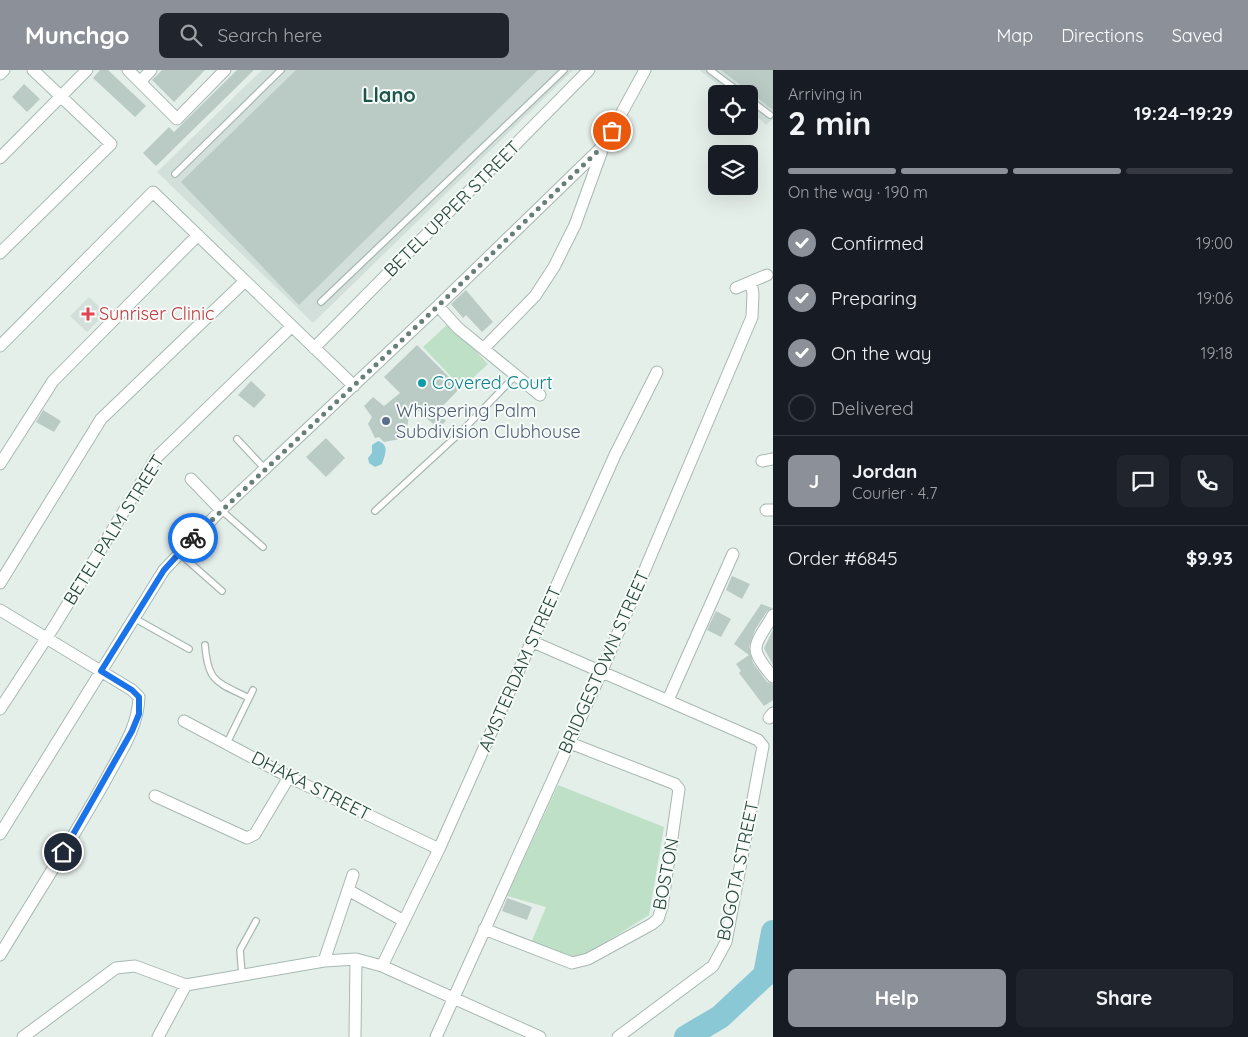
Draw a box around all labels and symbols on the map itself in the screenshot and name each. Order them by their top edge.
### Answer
district label: Llano [362,82,416,107]
pin [591,110,633,152]
street label: BETEL UPPER STREET [379,136,525,282]
place label: Sunriser Clinic [99,302,214,325]
marker: Sunriser Clinic [81,307,95,321]
place label: Covered Court [432,371,553,394]
marker: Covered Court [416,377,428,389]
place label: Whispering Palm Subdivision Clubhouse [396,399,581,443]
marker: Whispering Palm Subdivision Clubhouse [380,415,392,427]
street label: BETEL PALM STREET [58,450,169,609]
courier [168,513,218,563]
street label: BRIDGESTOWN STREET [553,567,654,757]
street label: AMSTERDAM STREET [473,582,566,755]
street label: DHAKA STREET [248,746,375,826]
street label: BOGOTA STREET [711,799,764,943]
pin [42,831,84,873]
street label: BOSTON [647,836,684,912]

